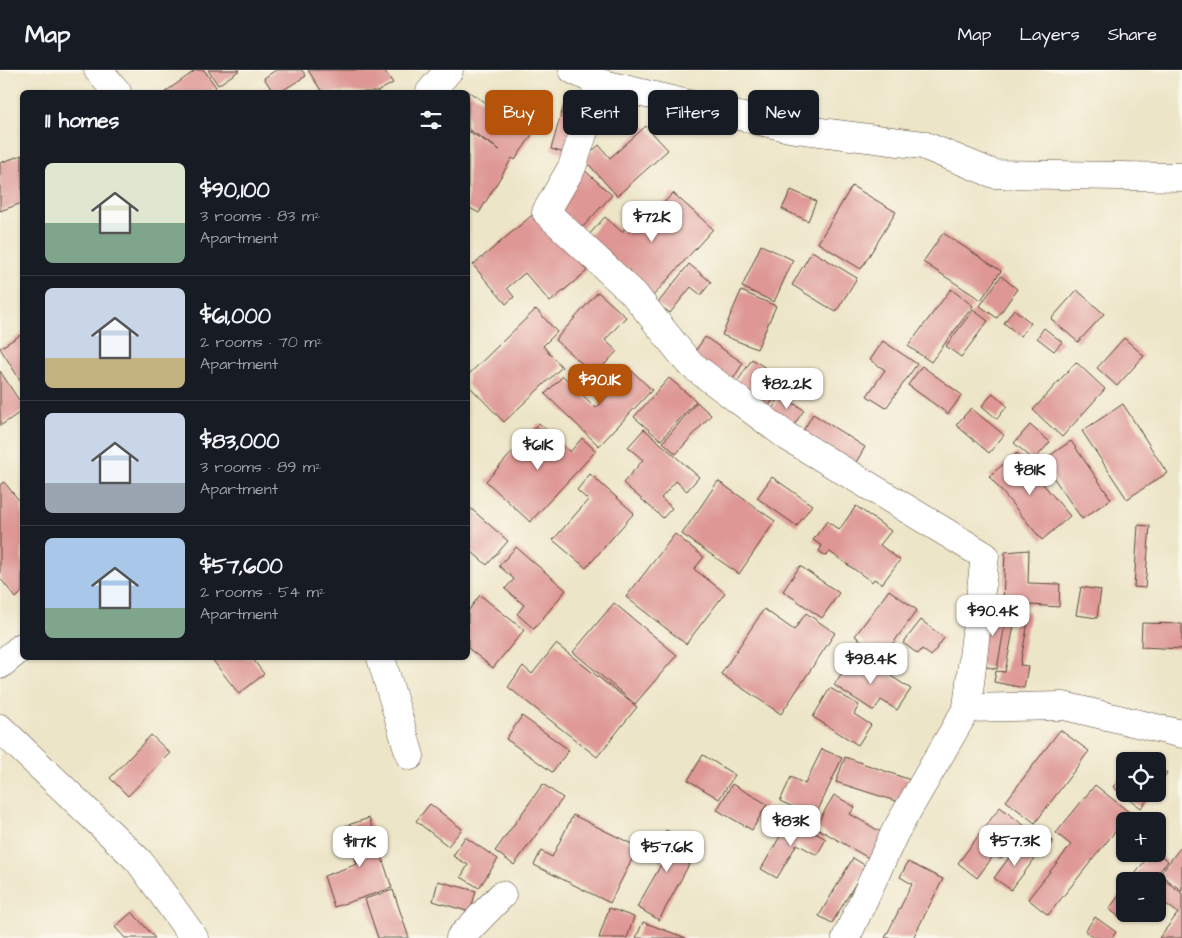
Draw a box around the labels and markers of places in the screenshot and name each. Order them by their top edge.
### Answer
pin: $72K [622,200,682,243]
pin: $90.1K [559,364,641,406]
pin: $82.2K [746,368,828,410]
pin: $61K [508,428,568,471]
pin: $81K [1000,454,1060,496]
pin: $90.4K [952,594,1034,637]
pin: $98.4K [830,642,912,685]
pin: $83K [761,804,821,847]
pin: $57.3K [974,824,1056,867]
pin: $117K [325,826,395,868]
pin: $57.6K [626,830,708,873]

